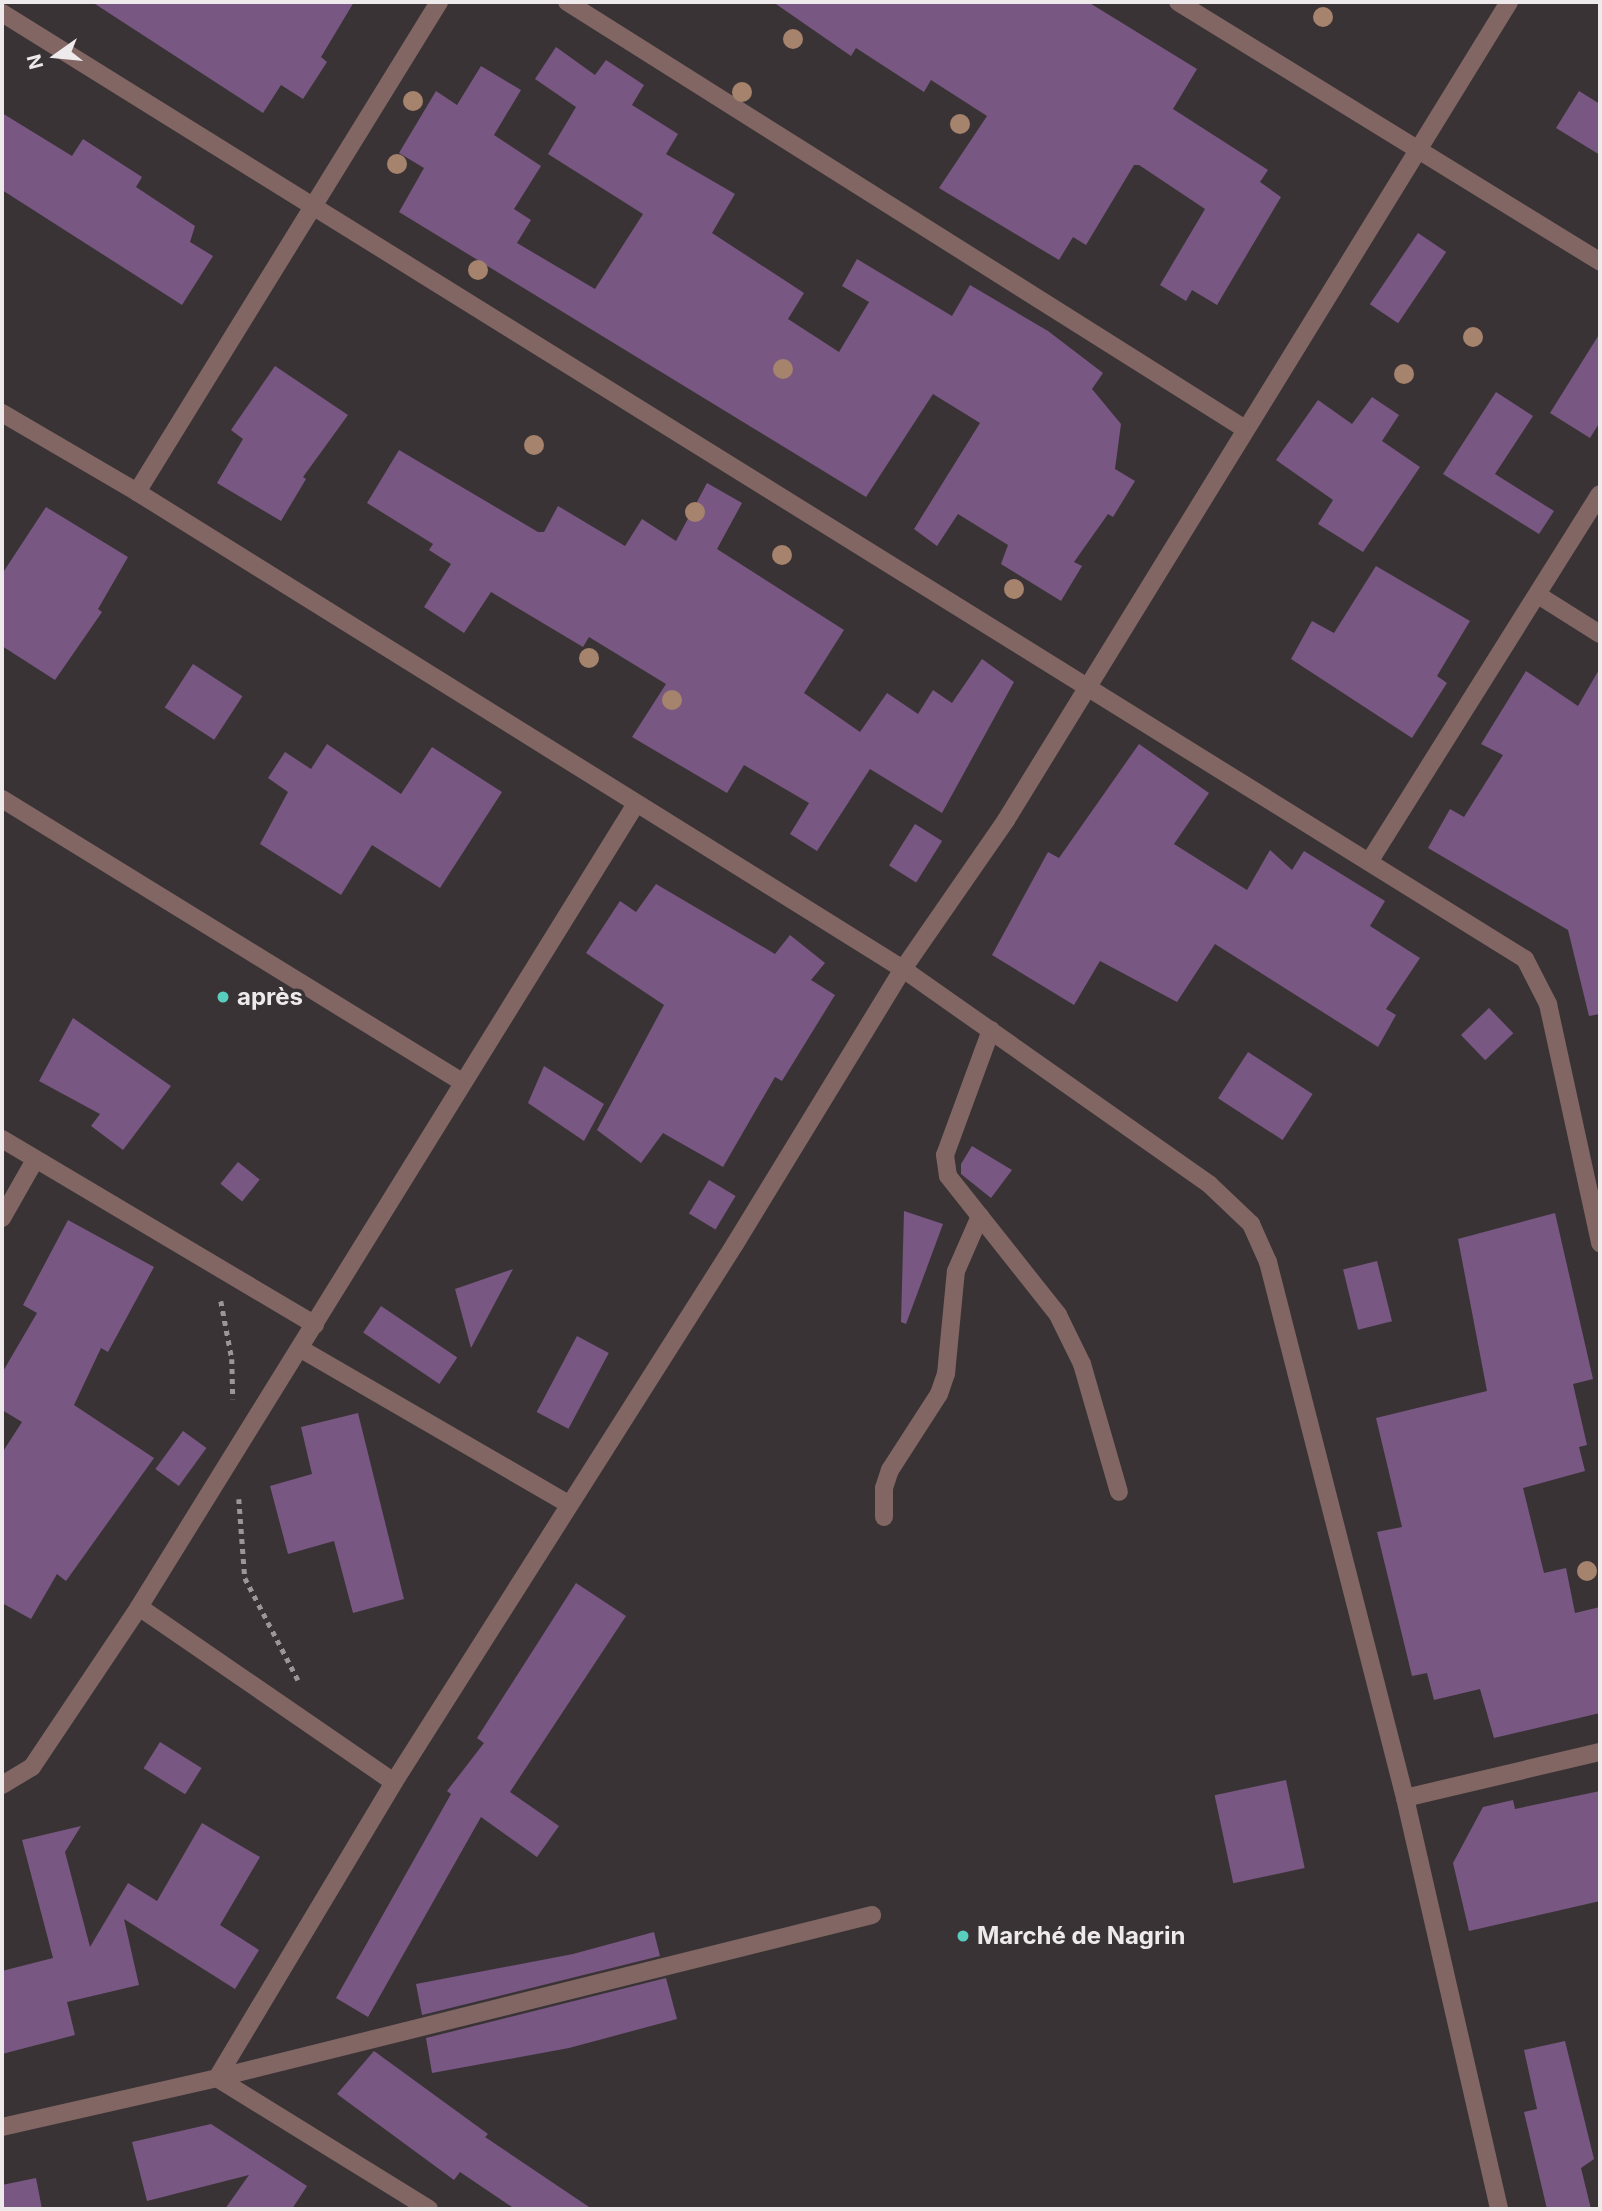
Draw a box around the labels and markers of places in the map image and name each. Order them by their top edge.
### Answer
place label: après [237,983,303,1011]
marker: après [215,989,231,1005]
place label: Marché de Nagrin [977,1922,1185,1950]
marker: Marché de Nagrin [955,1928,971,1944]

